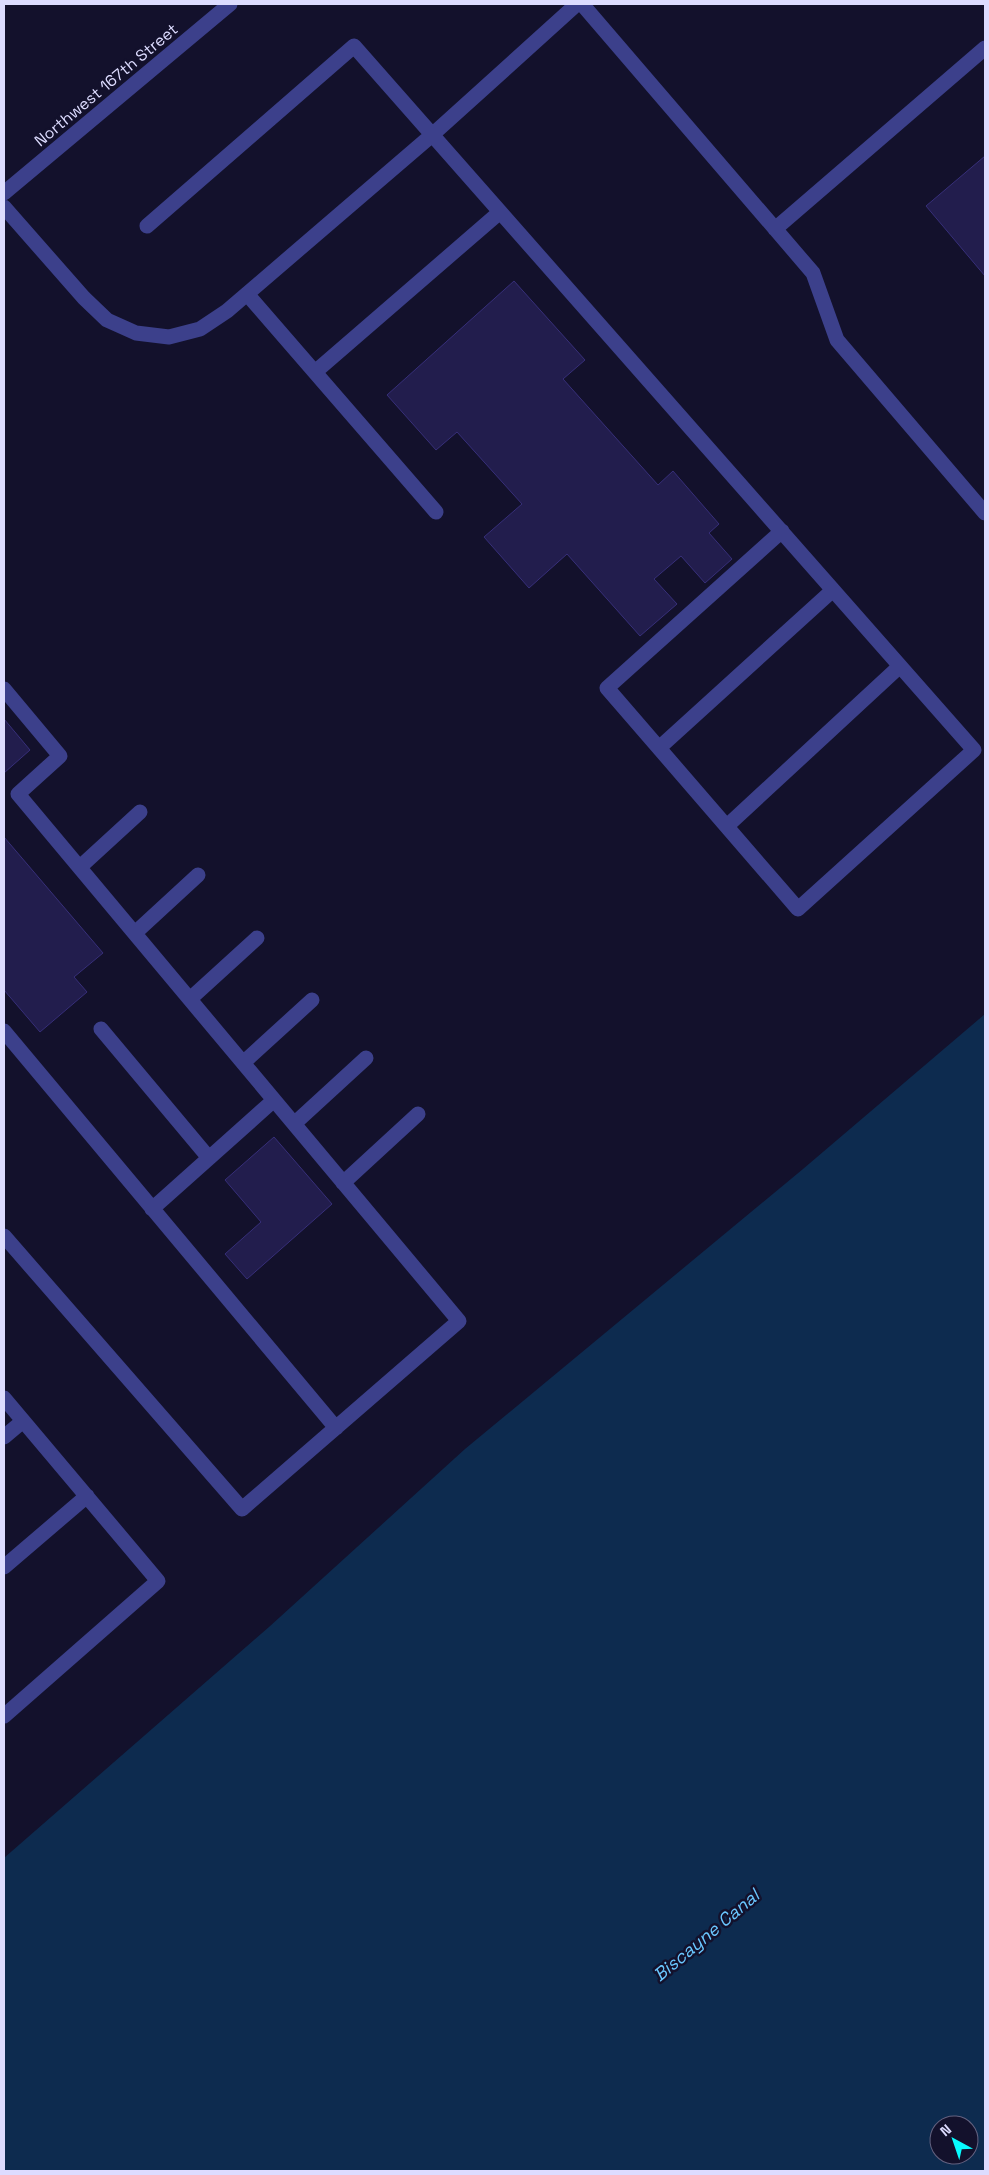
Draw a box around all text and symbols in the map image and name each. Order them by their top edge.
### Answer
street label: Northwest 167th Street [30,19,182,151]
water label: Biscayne Canal [648,1882,766,1986]
north arrow [929,2115,979,2165]
text: N [936,2120,955,2140]

